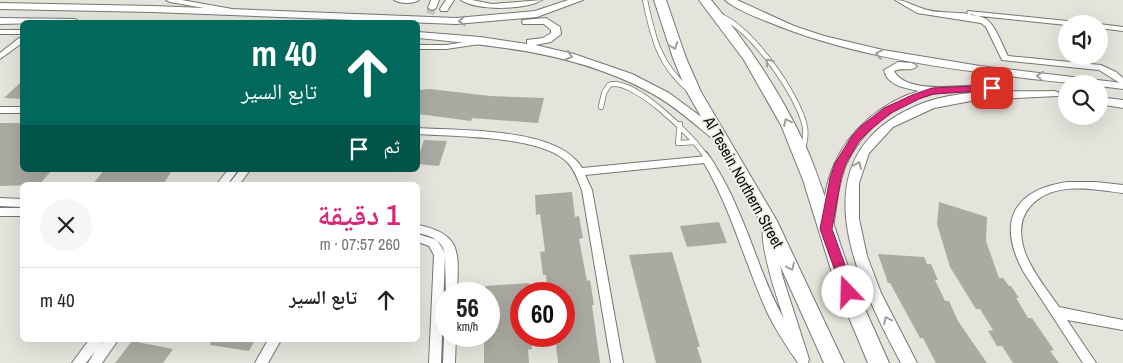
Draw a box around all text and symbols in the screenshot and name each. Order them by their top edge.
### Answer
map controls [1058,15,1108,125]
button: sound [1058,15,1108,65]
one-way arrow [458,16,466,26]
text: 40 m [252,30,317,77]
icon: ahead [335,40,400,105]
one-way arrow [668,42,678,50]
one-way arrow [874,49,883,60]
one-way arrow [565,50,573,60]
one-way arrow [766,58,775,68]
pin [971,67,1013,109]
one-way arrow [1036,71,1044,82]
icon: arrive [978,74,1006,102]
button: search [1058,75,1108,125]
text: تابع السير [241,76,317,106]
street label: Al Tesein Northern Street [698,111,789,252]
one-way arrow [782,118,793,127]
text: ثم [383,133,400,159]
icon: arrive [345,135,373,163]
one-way arrow [852,161,863,170]
text: 1 دقيقة [317,194,400,234]
button: close [40,199,92,251]
text: 260 m · 07:57 [320,233,400,255]
one-way arrow [785,262,795,271]
position arrow [821,265,873,317]
speed limit sign: 60 [510,282,575,347]
text: تابع السير [289,284,357,310]
icon: ahead [372,286,400,314]
text: 40 m [40,287,75,313]
text: 56 [456,291,479,325]
one-way arrow [883,316,893,325]
text: km/h [457,319,478,335]

